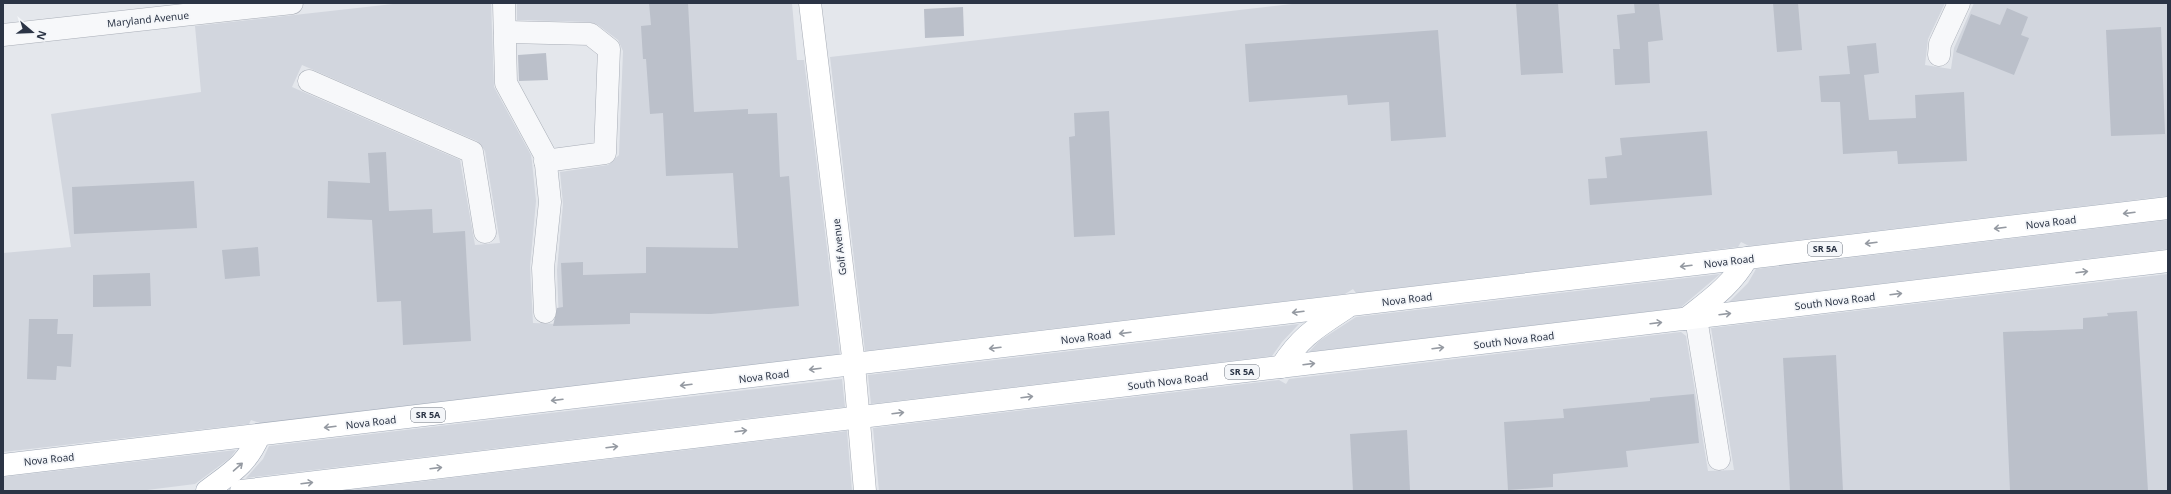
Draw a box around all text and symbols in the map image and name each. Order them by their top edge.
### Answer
street label: Maryland Avenue [106,8,190,30]
north arrow [12,12,52,52]
text: N [33,29,50,42]
one-way arrow [2123,209,2136,217]
street label: Nova Road [2025,212,2077,232]
street label: Golf Avenue [829,217,849,276]
one-way arrow [1994,224,2007,232]
one-way arrow [1865,240,1878,247]
road number: SR 5A [1808,242,1842,256]
street label: Nova Road [1703,251,1755,271]
one-way arrow [1680,262,1693,269]
one-way arrow [2075,268,2088,275]
street label: Nova Road [1381,289,1433,309]
street label: South Nova Road [1794,289,1876,313]
one-way arrow [1889,290,1902,298]
one-way arrow [1292,308,1305,316]
one-way arrow [1718,311,1731,318]
one-way arrow [1649,319,1662,326]
street label: Nova Road [1060,327,1112,347]
street label: South Nova Road [1473,328,1555,352]
one-way arrow [1119,329,1132,337]
one-way arrow [989,344,1002,352]
one-way arrow [1431,345,1444,352]
one-way arrow [1302,360,1315,368]
road number: SR 5A [1225,365,1259,379]
street label: Nova Road [738,366,790,386]
one-way arrow [809,366,822,373]
street label: South Nova Road [1127,369,1209,393]
one-way arrow [680,381,693,389]
one-way arrow [1020,394,1033,401]
one-way arrow [551,396,564,404]
road number: SR 5A [411,408,445,422]
one-way arrow [891,409,904,416]
street label: Nova Road [345,412,397,432]
one-way arrow [324,423,337,431]
one-way arrow [734,428,747,435]
one-way arrow [605,443,618,451]
street label: Nova Road [23,449,75,469]
one-way arrow [233,463,243,472]
one-way arrow [429,464,442,472]
one-way arrow [300,479,313,487]

